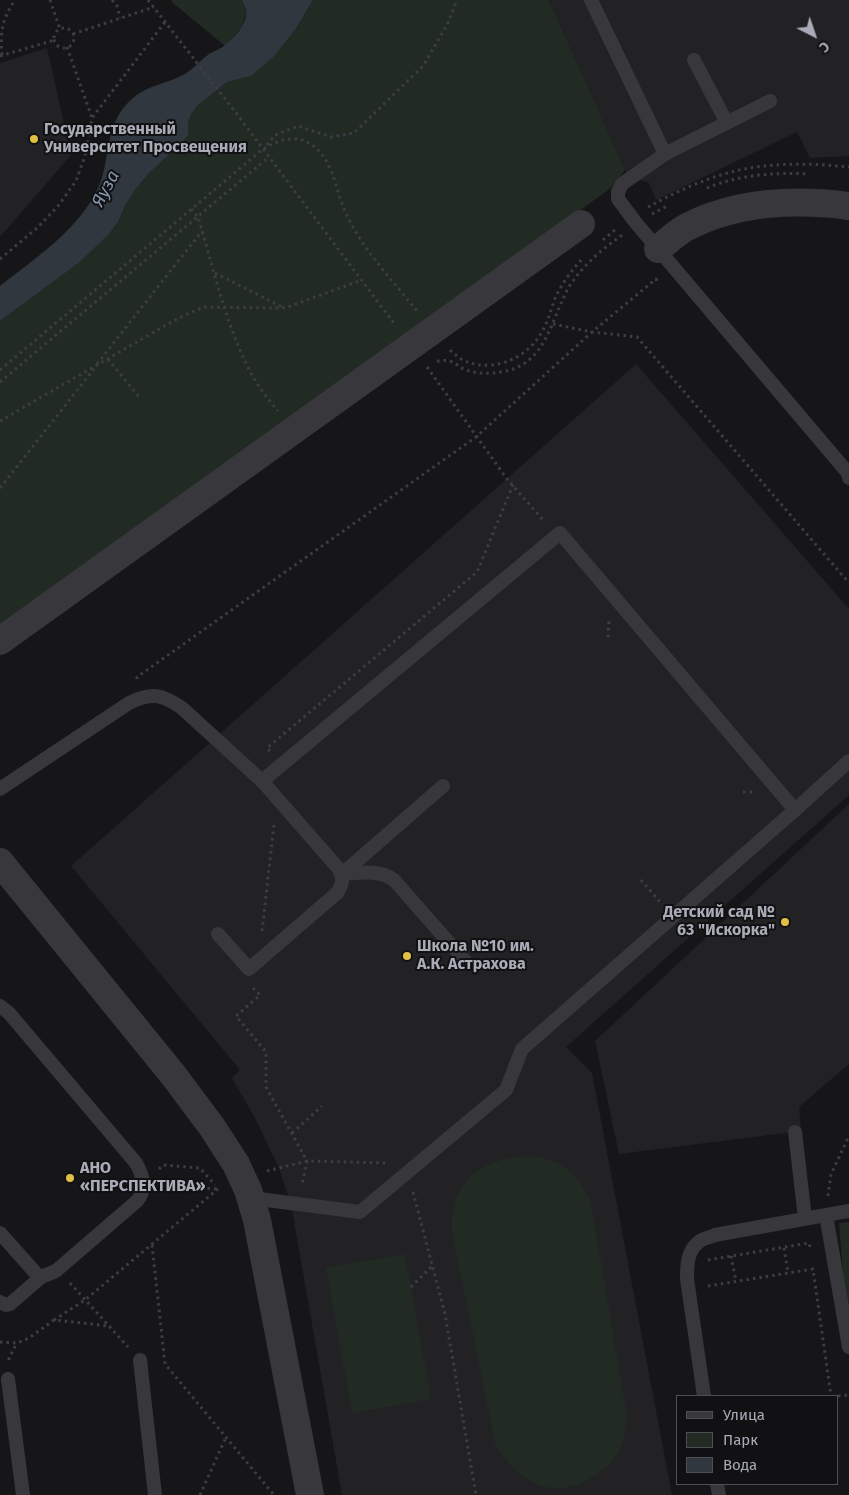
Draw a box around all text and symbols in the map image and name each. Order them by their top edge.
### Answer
north arrow [789,10,839,60]
text: С [816,38,833,56]
place label: Государственный Университет Просвещения [44,120,247,158]
marker: Государственный Университет Просвещения [28,133,40,145]
water label: Яуза [87,167,125,211]
place label: Детский сад № 63 "Искорка" [663,903,775,941]
marker: Детский сад № 63 "Искорка" [779,916,791,928]
place label: Школа №10 им. А.К. Астрахова [417,937,534,975]
marker: Школа №10 им. А.К. Астрахова [401,950,413,962]
place label: АНО «ПЕРСПЕКТИВА» [80,1159,205,1197]
marker: АНО «ПЕРСПЕКТИВА» [64,1172,76,1184]
legend [676,1395,839,1485]
text: Улица [723,1406,765,1424]
text: Парк [723,1431,758,1449]
text: Вода [723,1456,757,1474]

